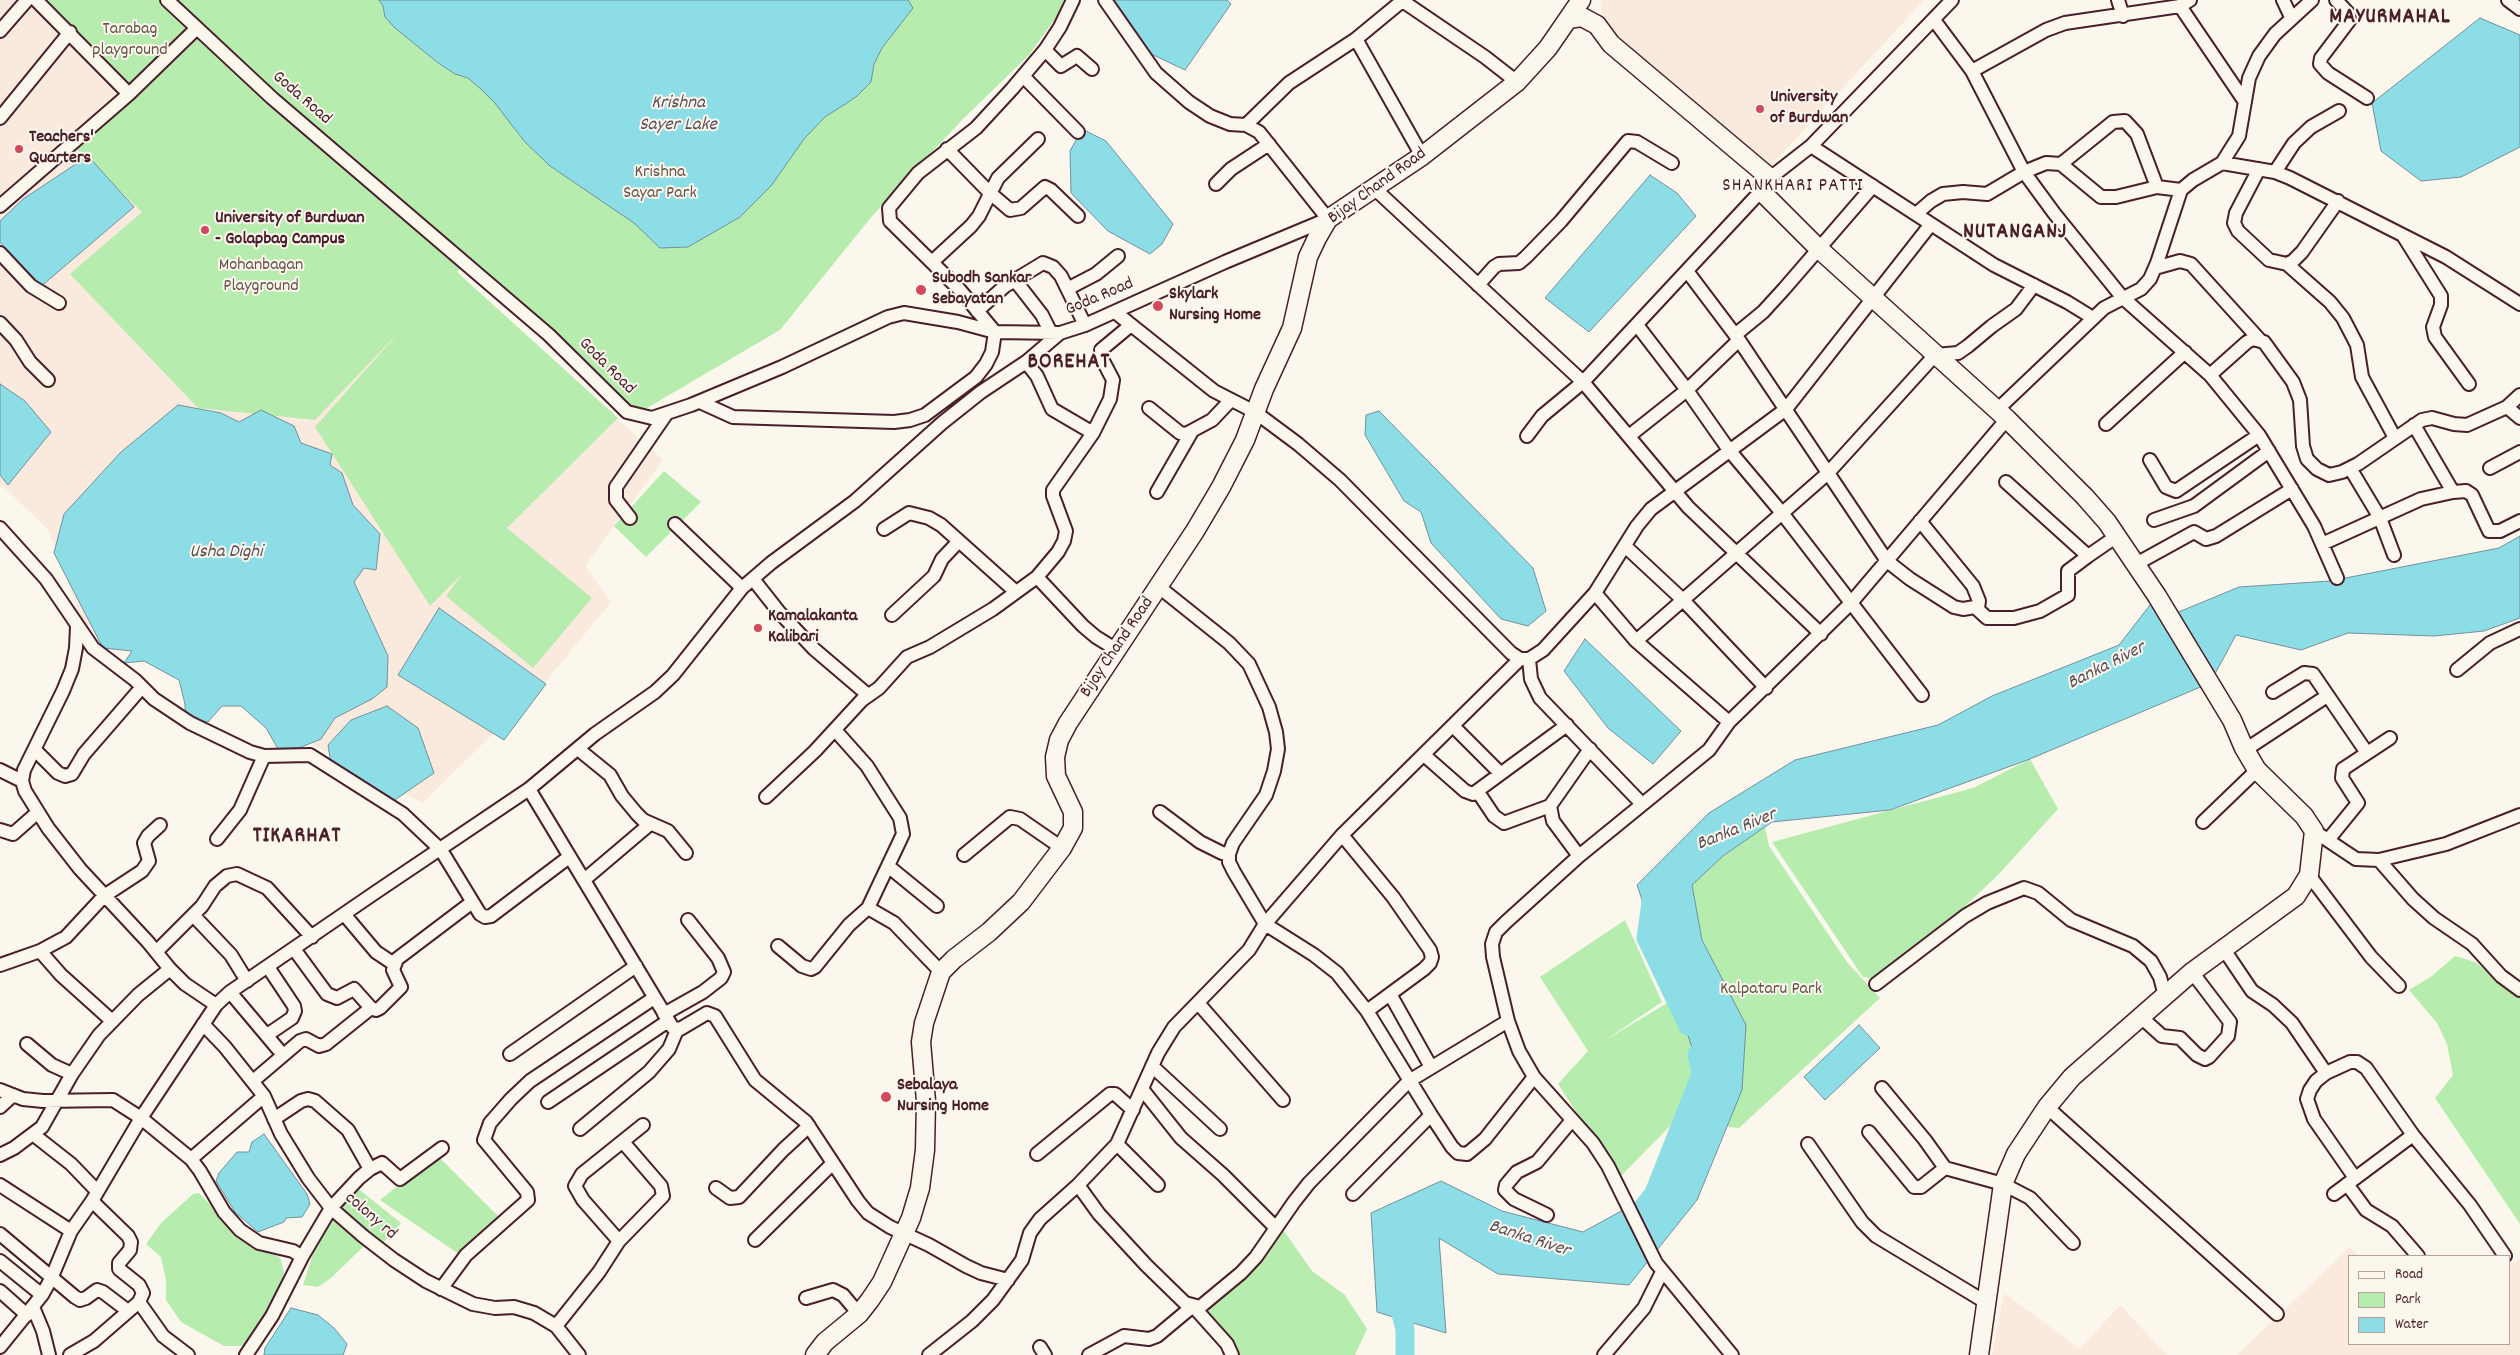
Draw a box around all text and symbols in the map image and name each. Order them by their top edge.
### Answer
district label: MAYURMAHAL [2328,6,2452,32]
park label: Tarabag playground [92,20,168,62]
street label: Goda Road [267,67,335,131]
place label: University of Burdwan [1770,88,1848,130]
water label: Krishna Sayer Lake [639,93,717,137]
marker: University of Burdwan [1754,103,1766,115]
place label: Teachers' Quarters [29,128,94,170]
marker: Teachers' Quarters [13,143,25,155]
street label: Bijay Chand Road [1325,144,1431,230]
park label: Krishna Sayar Park [623,163,697,205]
district label: SHANKHARI PATTI [1720,176,1866,198]
place label: University of Burdwan - Golapbag Campus [215,209,365,252]
district label: NUTANGANJ [1962,221,2068,247]
marker: University of Burdwan - Golapbag Campus [199,224,211,236]
park label: Mohanbagan Playground [219,256,303,298]
place label: Subodh Sankar Sebayatan [932,269,1032,312]
street label: Goda Road [1063,274,1137,322]
marker: Subodh Sankar Sebayatan [914,283,928,297]
place label: Skylark Nursing Home [1169,285,1261,328]
marker: Skylark Nursing Home [1151,299,1165,313]
street label: Goda Road [573,334,639,400]
district label: BOREHAT [1027,351,1111,377]
water label: Usha Dighi [190,542,262,564]
street label: Bijay Chand Road [1076,594,1160,702]
place label: Kamalakanta Kalibari [768,607,858,650]
marker: Kamalakanta Kalibari [752,622,764,634]
water label: Banka River [2064,638,2150,696]
water label: Banka River [1694,805,1780,857]
district label: TIKARHAT [252,825,342,851]
park label: Kalpataru Park [1720,980,1822,1002]
place label: Sebalaya Nursing Home [897,1076,989,1118]
marker: Sebalaya Nursing Home [879,1090,893,1104]
street label: colony rd [339,1188,401,1246]
water label: Banka River [1486,1216,1572,1264]
legend [2348,1255,2510,1345]
text: Road [2395,1264,2423,1286]
text: Park [2395,1289,2421,1311]
text: Water [2395,1314,2428,1336]

